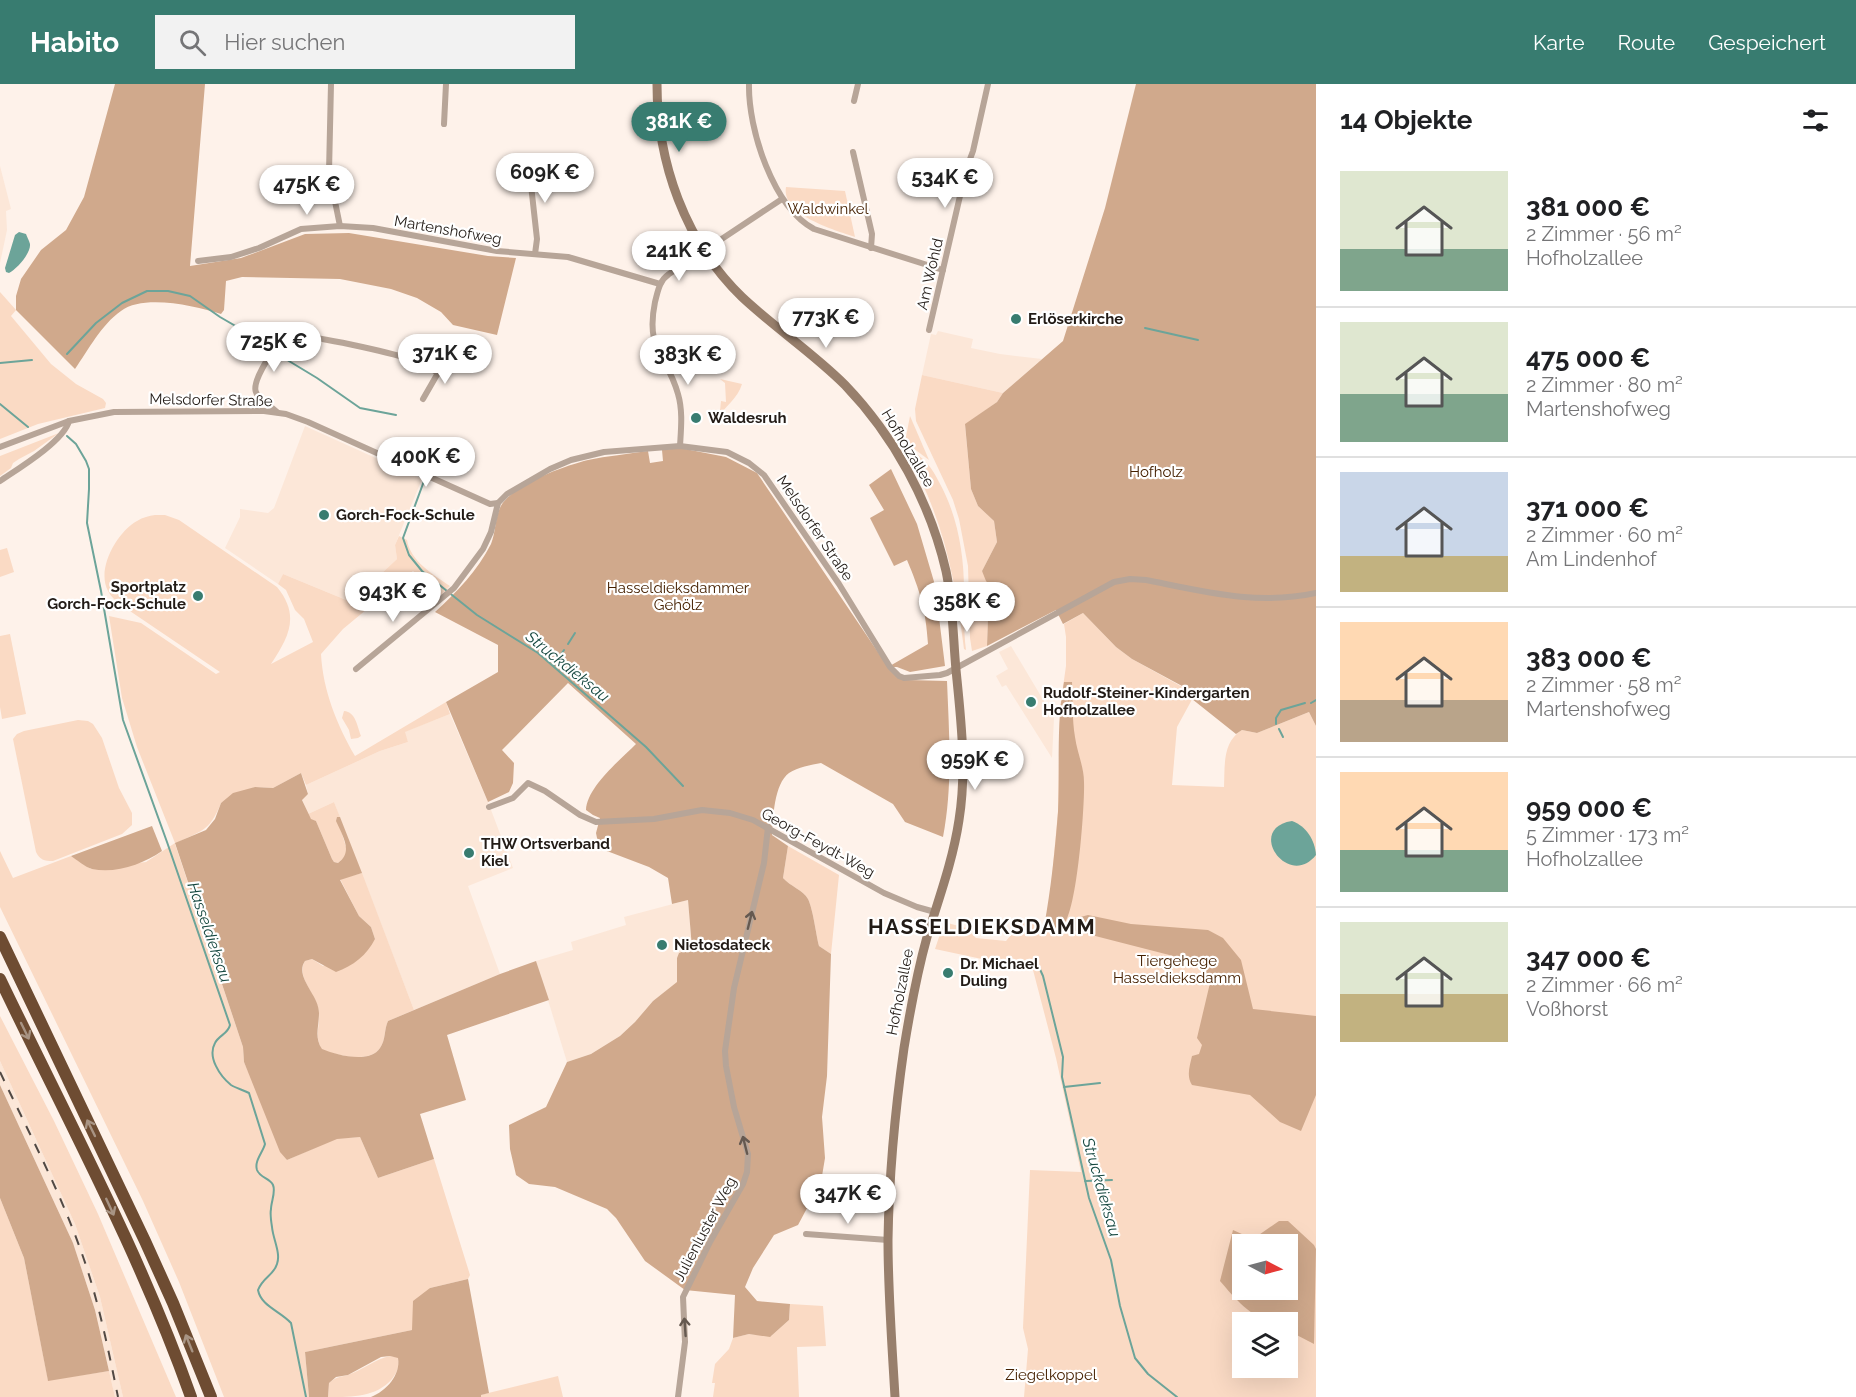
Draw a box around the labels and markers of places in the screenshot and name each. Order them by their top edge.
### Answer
pin: 381K € [630,102,728,153]
pin: 609K € [496,153,594,204]
pin: 534K € [896,158,994,209]
pin: 475K € [258,165,356,216]
pin: 241K € [630,231,728,282]
pin: 773K € [777,298,875,349]
place label: Erlöserkirche [1028,310,1123,328]
marker: Erlöserkirche [1009,312,1023,326]
pin: 725K € [225,322,323,373]
pin: 371K € [396,334,494,385]
pin: 383K € [639,335,737,386]
place label: Waldesruh [708,409,787,427]
marker: Waldesruh [689,411,703,425]
pin: 400K € [377,437,475,488]
place label: Gorch-Fock-Schule [336,506,475,524]
marker: Gorch-Fock-Schule [317,508,331,522]
pin: 943K € [344,572,442,623]
place label: Sportplatz Gorch-Fock-Schule [47,578,186,613]
pin: 358K € [918,582,1016,633]
marker: Sportplatz Gorch-Fock-Schule [191,589,205,603]
place label: Rudolf-Steiner-Kindergarten Hofholzallee [1043,684,1249,719]
marker: Rudolf-Steiner-Kindergarten Hofholzallee [1024,695,1038,709]
pin: 959K € [926,740,1024,791]
place label: THW Ortsverband Kiel [481,835,610,870]
marker: THW Ortsverband Kiel [462,846,476,860]
place label: Nietosdateck [674,936,771,954]
marker: Nietosdateck [655,938,669,952]
place label: Dr. Michael Duling [960,955,1039,990]
marker: Dr. Michael Duling [941,966,955,980]
pin: 347K € [799,1174,897,1225]

